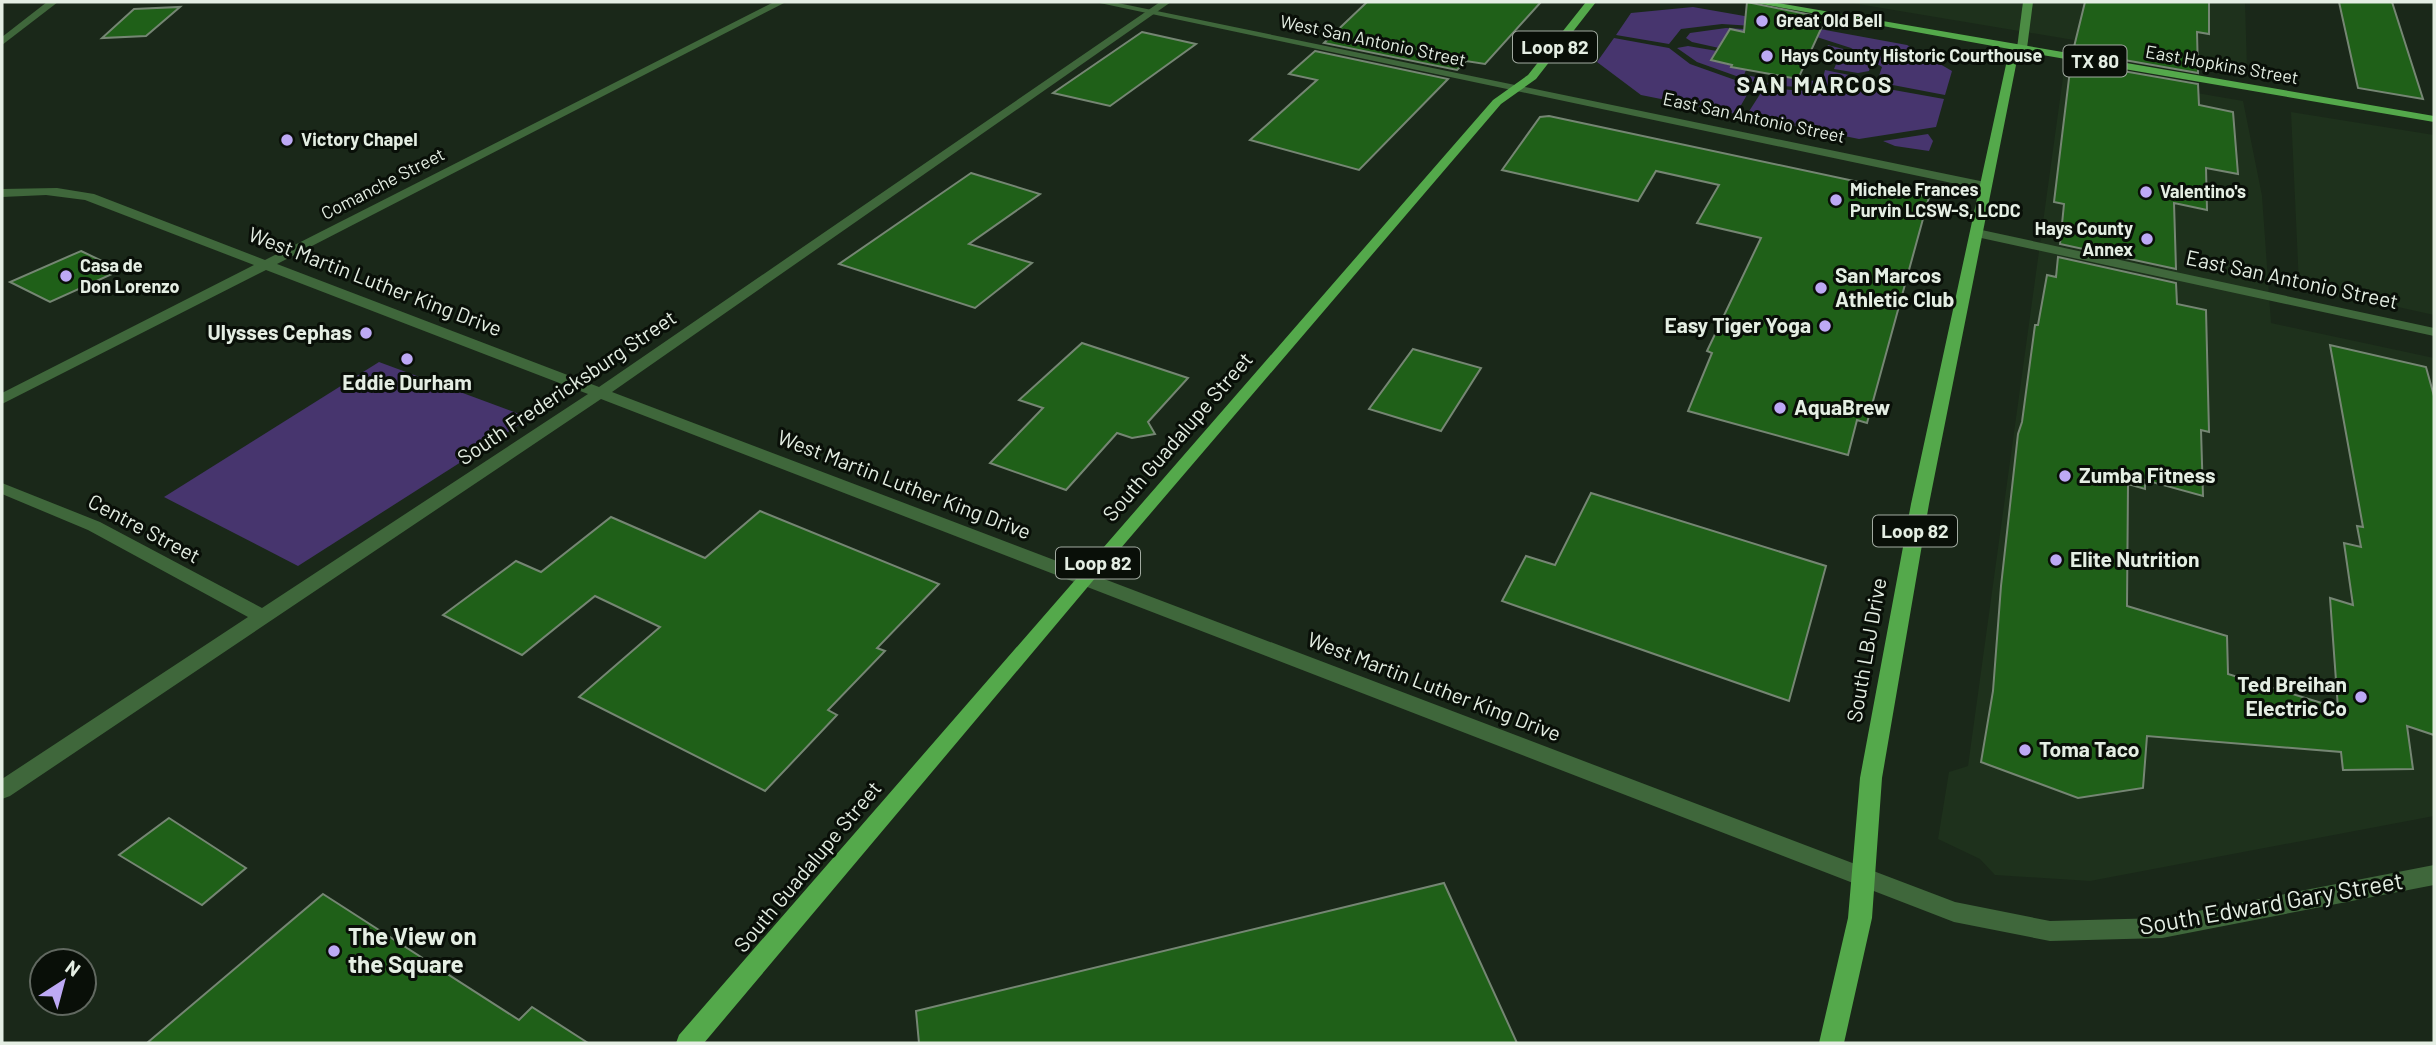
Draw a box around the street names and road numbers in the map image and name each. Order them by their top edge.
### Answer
street label: West San Antonio Street [1278,10,1468,71]
road number: Loop 82 [1513,32,1597,62]
street label: East Hopkins Street [2144,40,2300,88]
road number: TX 80 [2064,45,2126,76]
street label: East San Antonio Street [1661,87,1847,147]
street label: Comanche Street [317,143,448,224]
street label: West Martin Luther King Drive [245,221,506,341]
street label: East San Antonio Street [2184,244,2401,313]
street label: South Fredericksburg Street [452,304,680,469]
street label: South Guadalupe Street [1097,347,1257,526]
street label: West Martin Luther King Drive [774,424,1035,544]
street label: Centre Street [84,488,205,568]
road number: Loop 82 [1873,516,1957,546]
road number: Loop 82 [1056,548,1140,578]
street label: South LBJ Drive [1841,576,1891,724]
street label: West Martin Luther King Drive [1304,626,1565,746]
street label: South Guadalupe Street [728,775,886,957]
street label: South Edward Gary Street [2137,865,2405,940]

